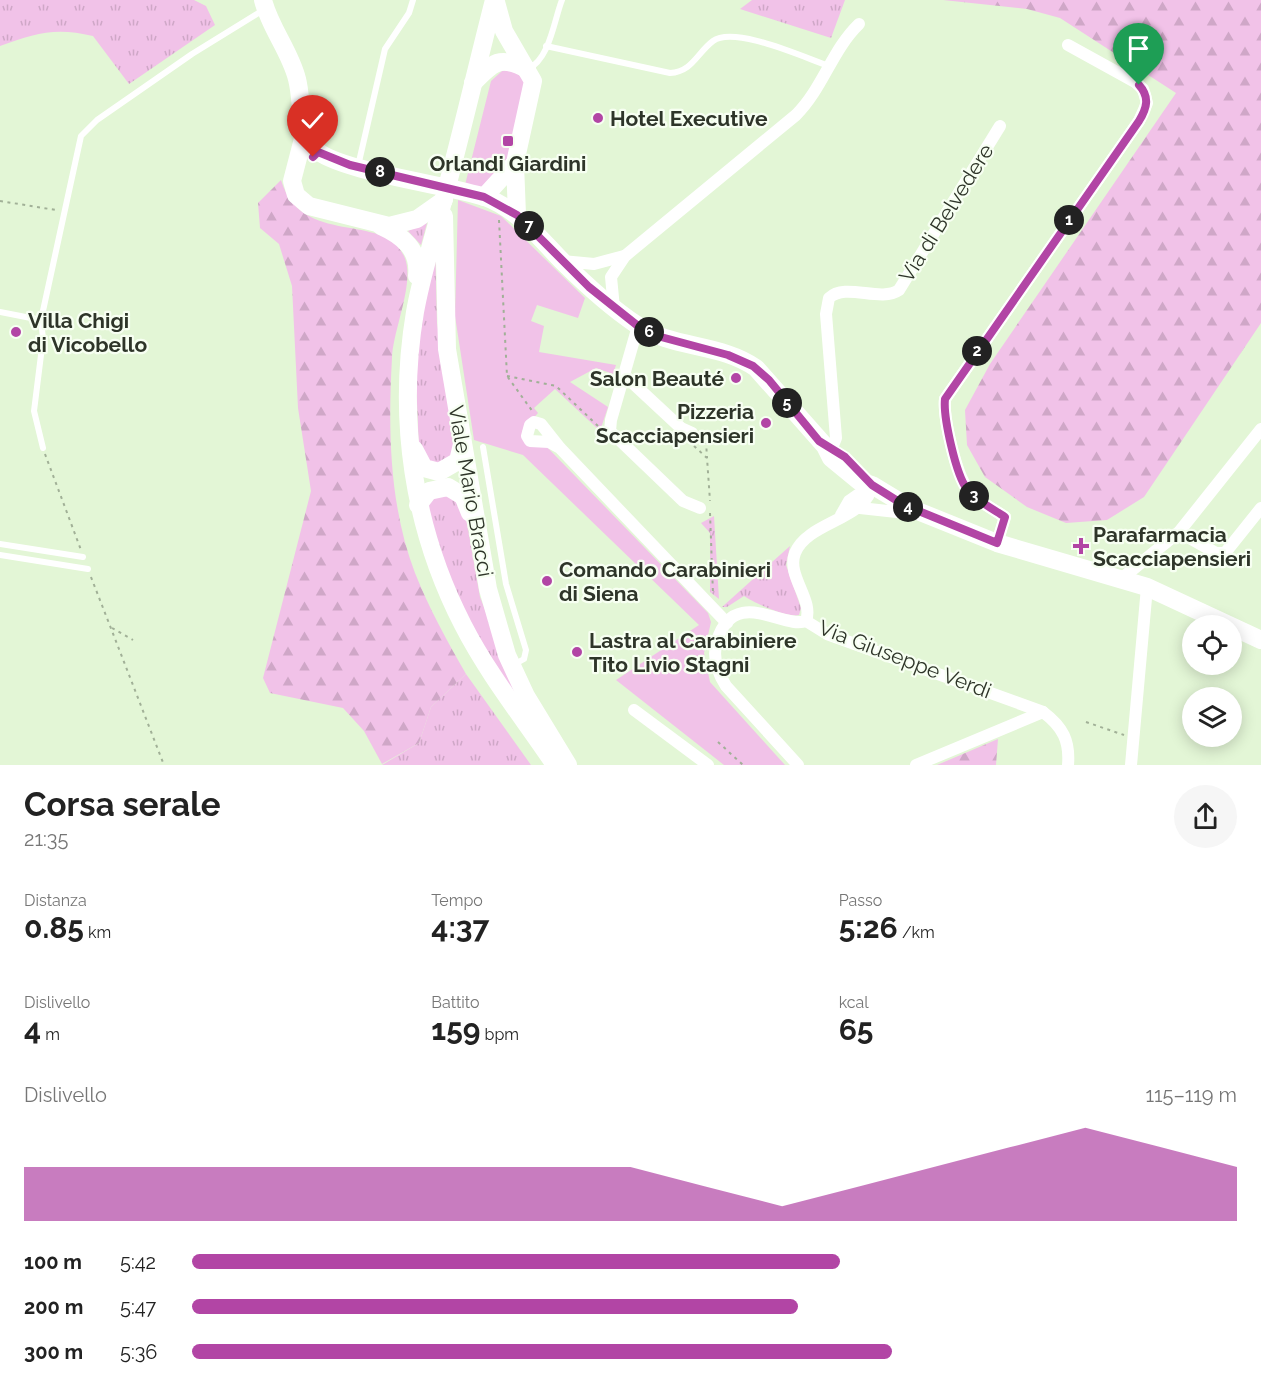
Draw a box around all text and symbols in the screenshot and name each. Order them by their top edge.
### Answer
pin [1113,23,1164,85]
icon: arrive [1122,32,1155,65]
pin [287,95,338,157]
icon: check [296,104,329,137]
place label: Hotel Executive [610,106,768,131]
marker: Hotel Executive [591,111,605,125]
marker: Orlandi Giardini [501,134,515,148]
street label: Via di Belvedere [893,139,999,287]
place label: Orlandi Giardini [430,151,586,176]
pin: 8 [365,157,395,187]
text: 8 [375,162,385,181]
pin: 1 [1054,205,1084,235]
text: 1 [1065,210,1073,229]
pin: 7 [514,211,544,241]
text: 7 [525,216,533,235]
place label: Villa Chigi di Vicobello [28,308,147,357]
pin: 6 [634,317,664,347]
text: 6 [644,322,654,341]
marker: Villa Chigi di Vicobello [9,325,23,339]
pin: 2 [962,336,992,366]
text: 2 [972,341,982,360]
place label: Salon Beauté [590,366,724,391]
marker: Salon Beauté [729,371,743,385]
pin: 5 [772,388,802,418]
text: 5 [783,393,791,412]
place label: Pizzeria Scacciapensieri [596,399,754,448]
street label: Viale Mario Bracci [444,403,498,579]
marker: Pizzeria Scacciapensieri [759,416,773,430]
pin: 3 [959,481,989,511]
text: 3 [970,486,978,505]
pin: 4 [893,492,923,522]
text: 4 [903,497,913,516]
place label: Parafarmacia Scacciapensieri [1093,522,1251,571]
marker: Parafarmacia Scacciapensieri [1074,539,1088,553]
place label: Comando Carabinieri di Siena [559,557,771,606]
marker: Comando Carabinieri di Siena [540,574,554,588]
street label: Via Giuseppe Verdi [815,615,995,703]
map controls [1182,615,1242,747]
button: locate [1182,615,1242,675]
place label: Lastra al Carabiniere Tito Livio Stagni [589,628,797,677]
marker: Lastra al Carabiniere Tito Livio Stagni [570,645,584,659]
button: layers [1182,687,1242,747]
text: Corsa serale [24,785,220,824]
button: share [1174,785,1237,848]
text: 21:35 [24,827,68,851]
text: Distanza [24,891,87,910]
text: Tempo [431,891,483,910]
text: Passo [839,891,882,910]
text: 0.85 [24,910,84,945]
text: 4:37 [431,910,489,945]
text: 5:26 [839,910,898,945]
text: km [84,923,111,942]
text: /km [898,923,935,942]
text: Dislivello [24,993,90,1012]
text: Battito [431,993,480,1012]
text: kcal [839,993,869,1012]
text: 4 [24,1012,41,1047]
text: 159 [431,1012,480,1047]
text: 65 [839,1012,874,1047]
text: m [41,1025,60,1044]
text: bpm [480,1025,519,1044]
text: Dislivello [24,1083,107,1107]
text: 115–119 m [1145,1083,1237,1107]
text: 100 m [24,1250,82,1274]
text: 5:42 [120,1250,156,1274]
text: 200 m [24,1295,83,1319]
text: 5:47 [120,1295,156,1319]
text: 300 m [24,1340,83,1364]
text: 5:36 [120,1340,157,1364]

